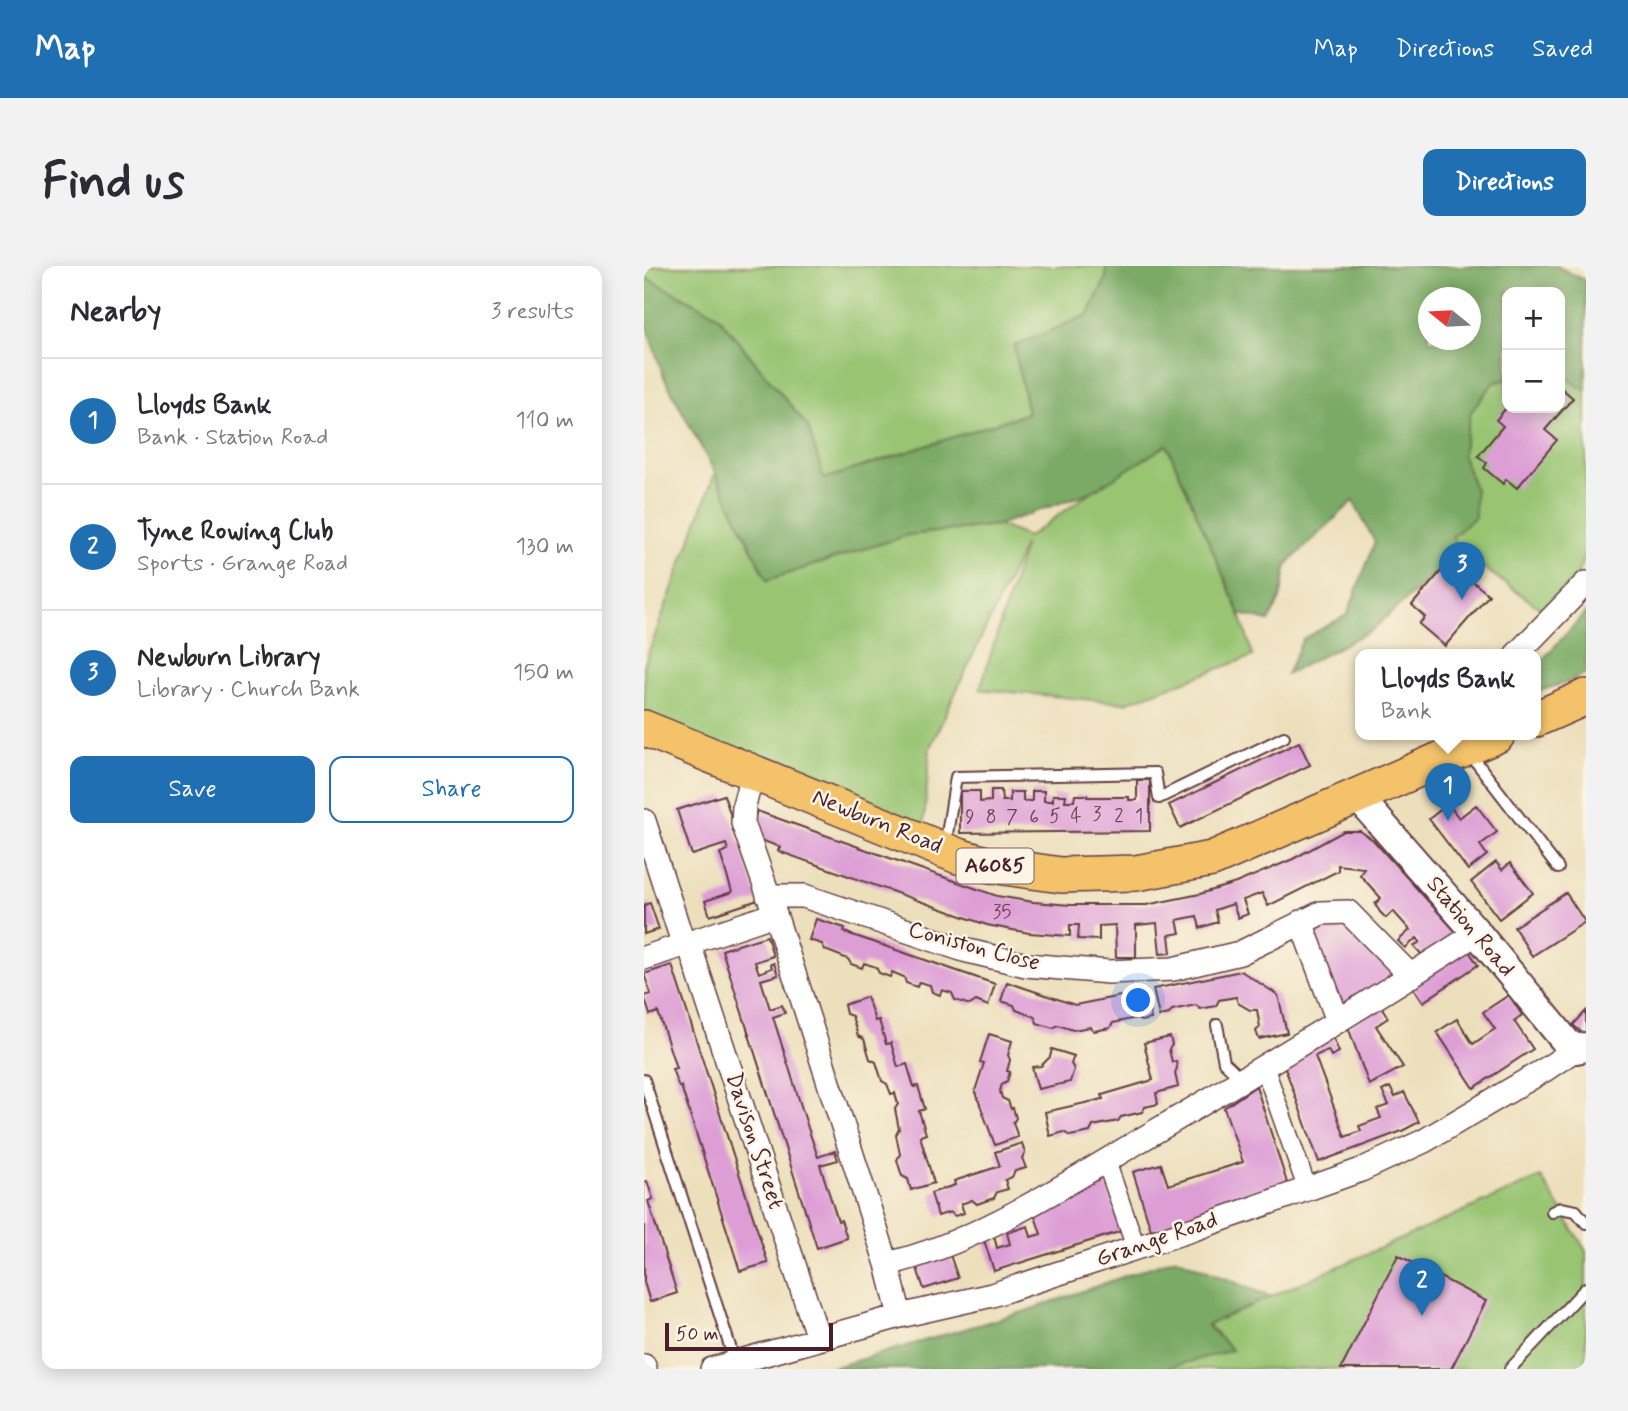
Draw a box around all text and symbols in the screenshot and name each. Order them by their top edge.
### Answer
text: Map [35,27,95,71]
text: Map [1314,34,1358,65]
text: Directions [1396,34,1494,65]
text: Saved [1532,34,1593,65]
button: Directions [1423,149,1586,216]
text: Find us [42,150,185,215]
north arrow [1418,287,1481,350]
map controls [1502,287,1565,413]
button: + [1502,287,1565,350]
text: Nearby [70,292,161,331]
text: 3 results [491,297,574,327]
button: − [1502,350,1565,413]
text: Lloyds Bank [137,389,271,423]
text: 1 [88,406,98,436]
text: 110 m [515,406,574,436]
text: Bank · Station Road [137,423,328,453]
text: Tyne Rowing Club [137,515,333,549]
text: 2 [87,532,99,562]
text: 130 m [516,532,574,562]
pin: 3 [1439,542,1485,600]
text: Sports · Grange Road [137,549,348,579]
text: Newburn Library [137,641,320,675]
popup [1355,649,1541,740]
text: 3 [88,658,98,688]
text: 150 m [513,658,574,688]
text: Lloyds Bank [1381,663,1515,697]
text: Library · Church Bank [137,675,360,705]
text: Bank [1381,697,1432,727]
button: Save [70,756,315,823]
button: Share [329,756,574,823]
pin: 1 [1425,763,1471,821]
street label: Newburn Road [808,782,946,862]
house number: 3 [1093,802,1102,827]
house number: 5 [1049,804,1061,829]
house number: 4 [1070,804,1082,829]
house number: 2 [1114,804,1124,829]
house number: 1 [1135,804,1143,829]
house number: 9 [965,805,975,830]
house number: 8 [986,805,996,830]
house number: 7 [1006,805,1018,830]
house number: 6 [1029,805,1039,830]
road number: A6085 [956,848,1034,884]
street label: Station Road [1419,870,1521,984]
house number: 35 [993,900,1011,925]
street label: Coniston Close [905,915,1043,979]
your location [1121,983,1155,1017]
street label: Davison Street [718,1069,790,1213]
street label: Grange Road [1092,1205,1222,1275]
pin: 2 [1399,1258,1445,1316]
scale bar [665,1320,833,1352]
text: 50 m [676,1322,719,1347]

